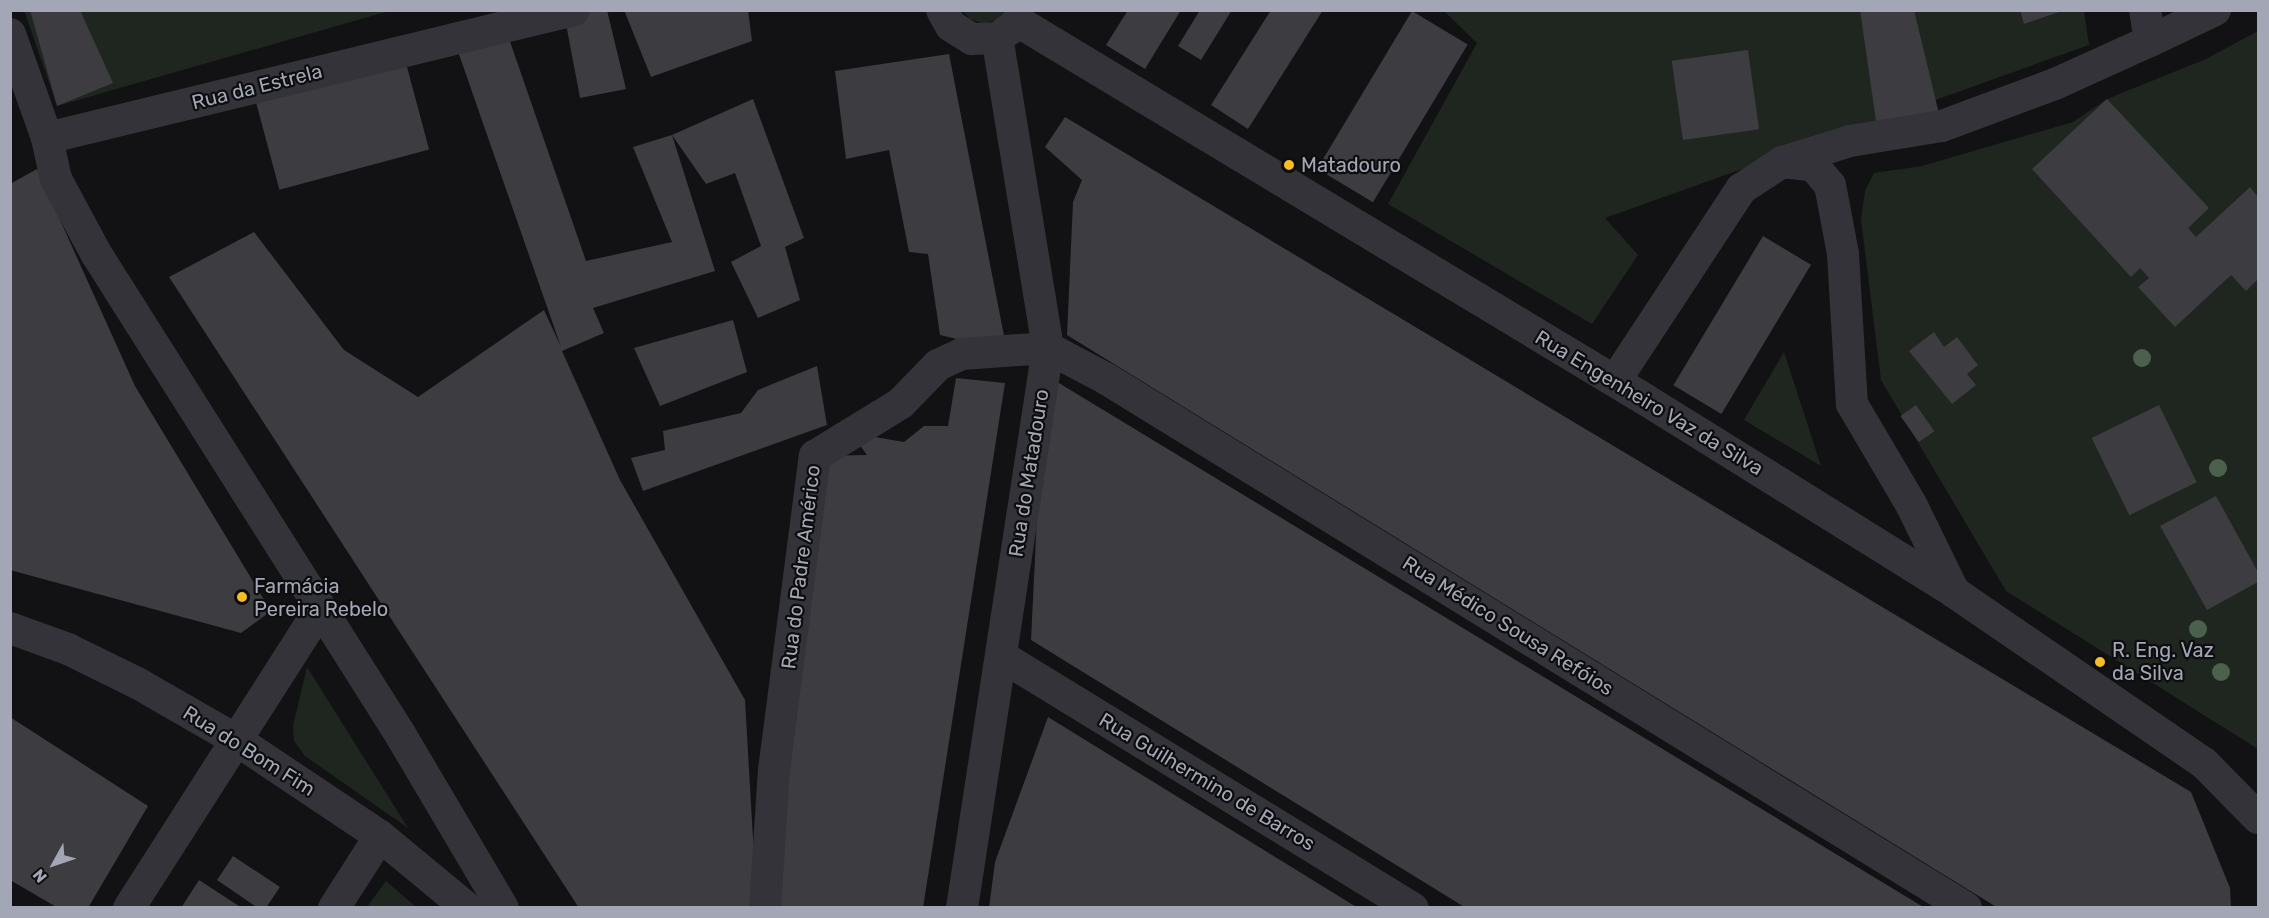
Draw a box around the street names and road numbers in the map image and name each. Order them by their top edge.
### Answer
street label: Rua da Estrela [189,59,325,115]
street label: Rua Engenheiro Vaz da Silva [1530,325,1768,481]
street label: Rua do Matadouro [1004,387,1054,559]
street label: Rua do Padre Américo [777,463,825,671]
street label: Rua Médico Sousa Refóios [1398,551,1618,701]
street label: Rua do Bom Fim [179,701,319,801]
street label: Rua Guilhermino de Barros [1095,708,1319,856]

